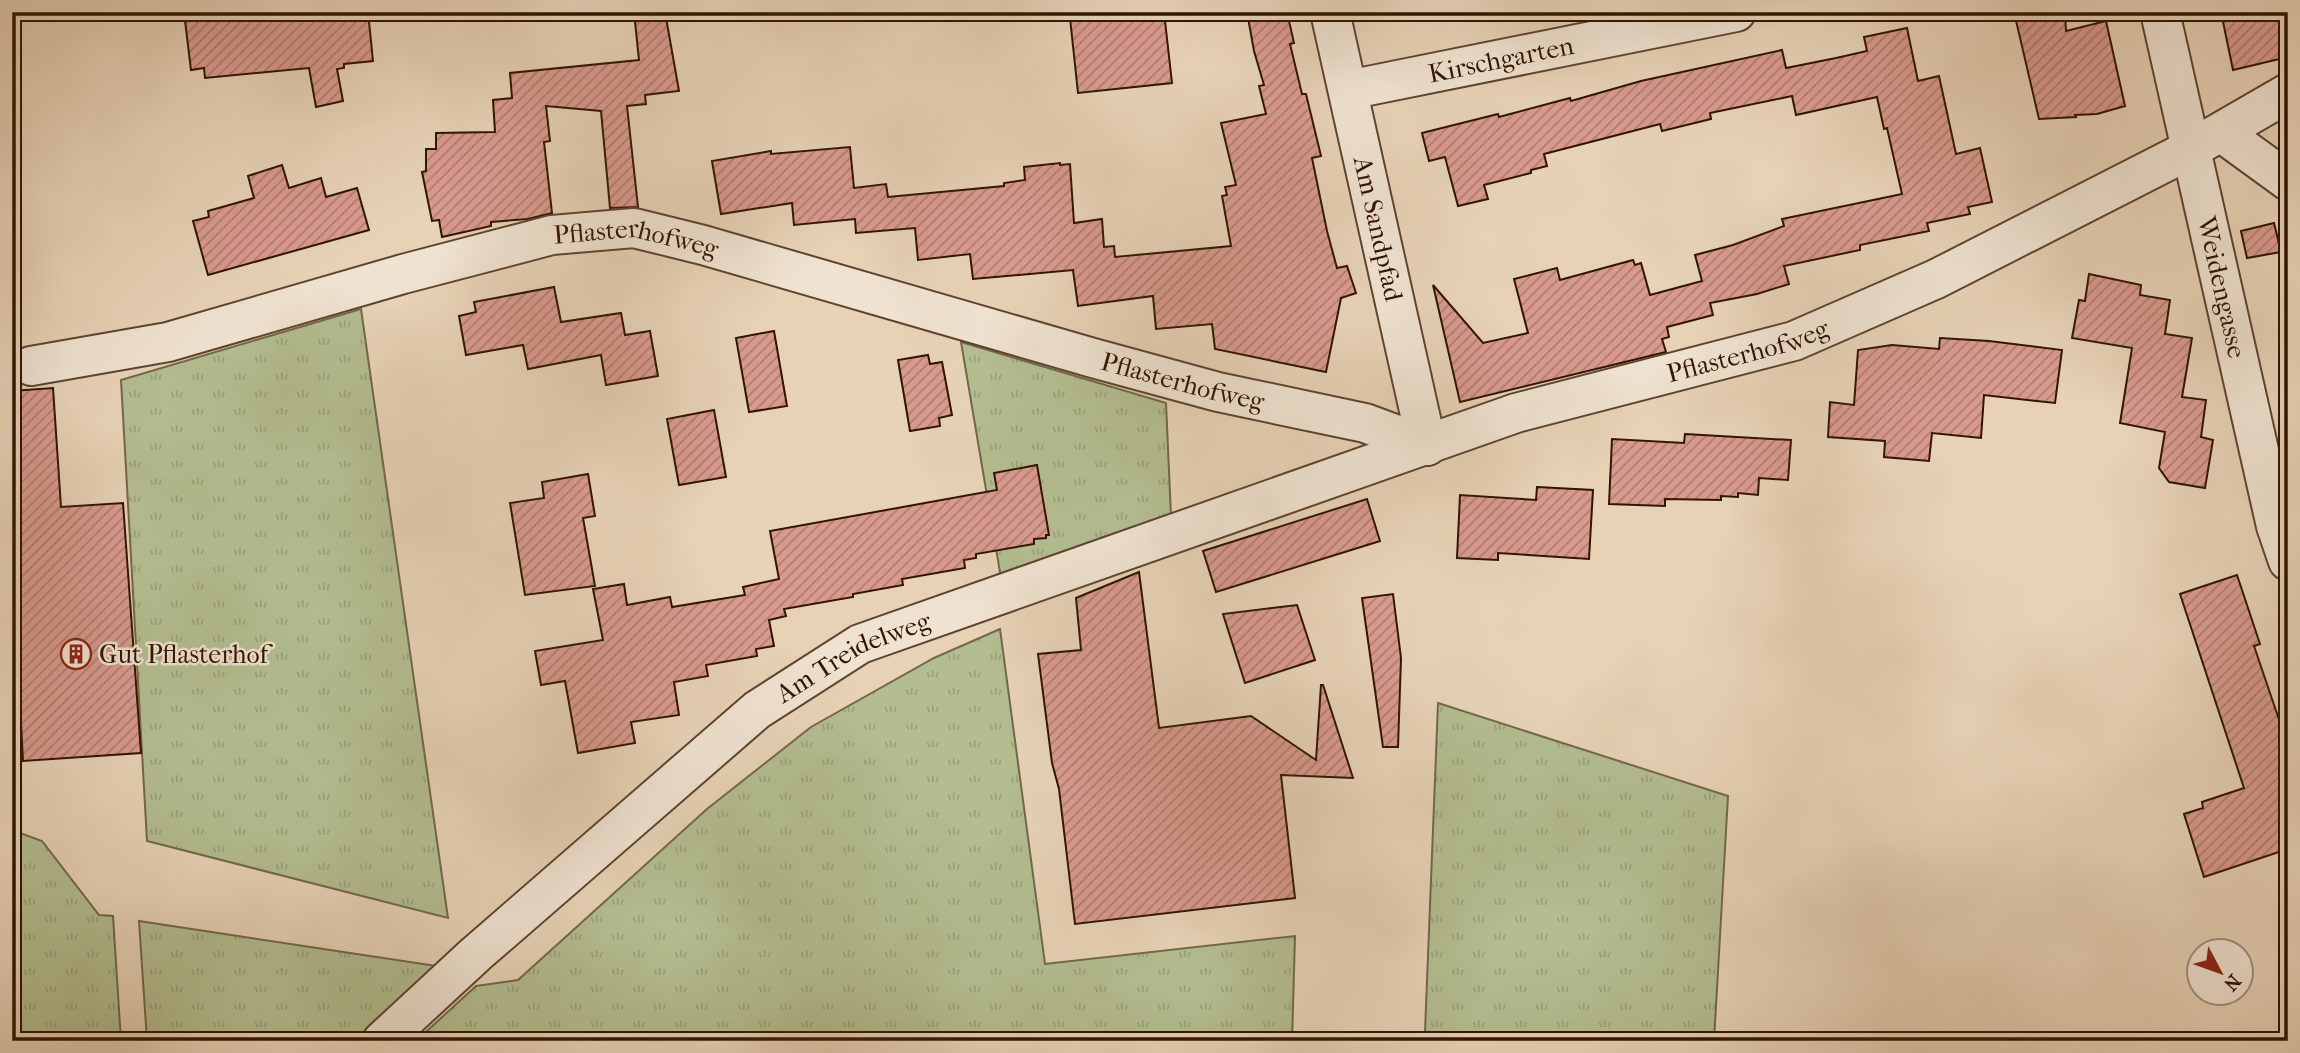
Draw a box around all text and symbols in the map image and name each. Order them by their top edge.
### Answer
street label: Kirschgarten [1426,30,1576,89]
street label: Am Sandpfad [1347,152,1410,305]
street label: Pflasterhofweg [552,212,723,265]
street label: Weidengasse [2191,212,2253,361]
street label: Pflasterhofweg [1663,312,1835,389]
street label: Pflasterhofweg [1098,345,1268,417]
street label: Am Treidelweg [769,605,936,710]
building icon: Gut Pflasterhof [59,637,93,671]
place label: Gut Pflasterhof [99,639,274,670]
north arrow [2184,937,2254,1007]
text: N [2219,970,2245,996]

